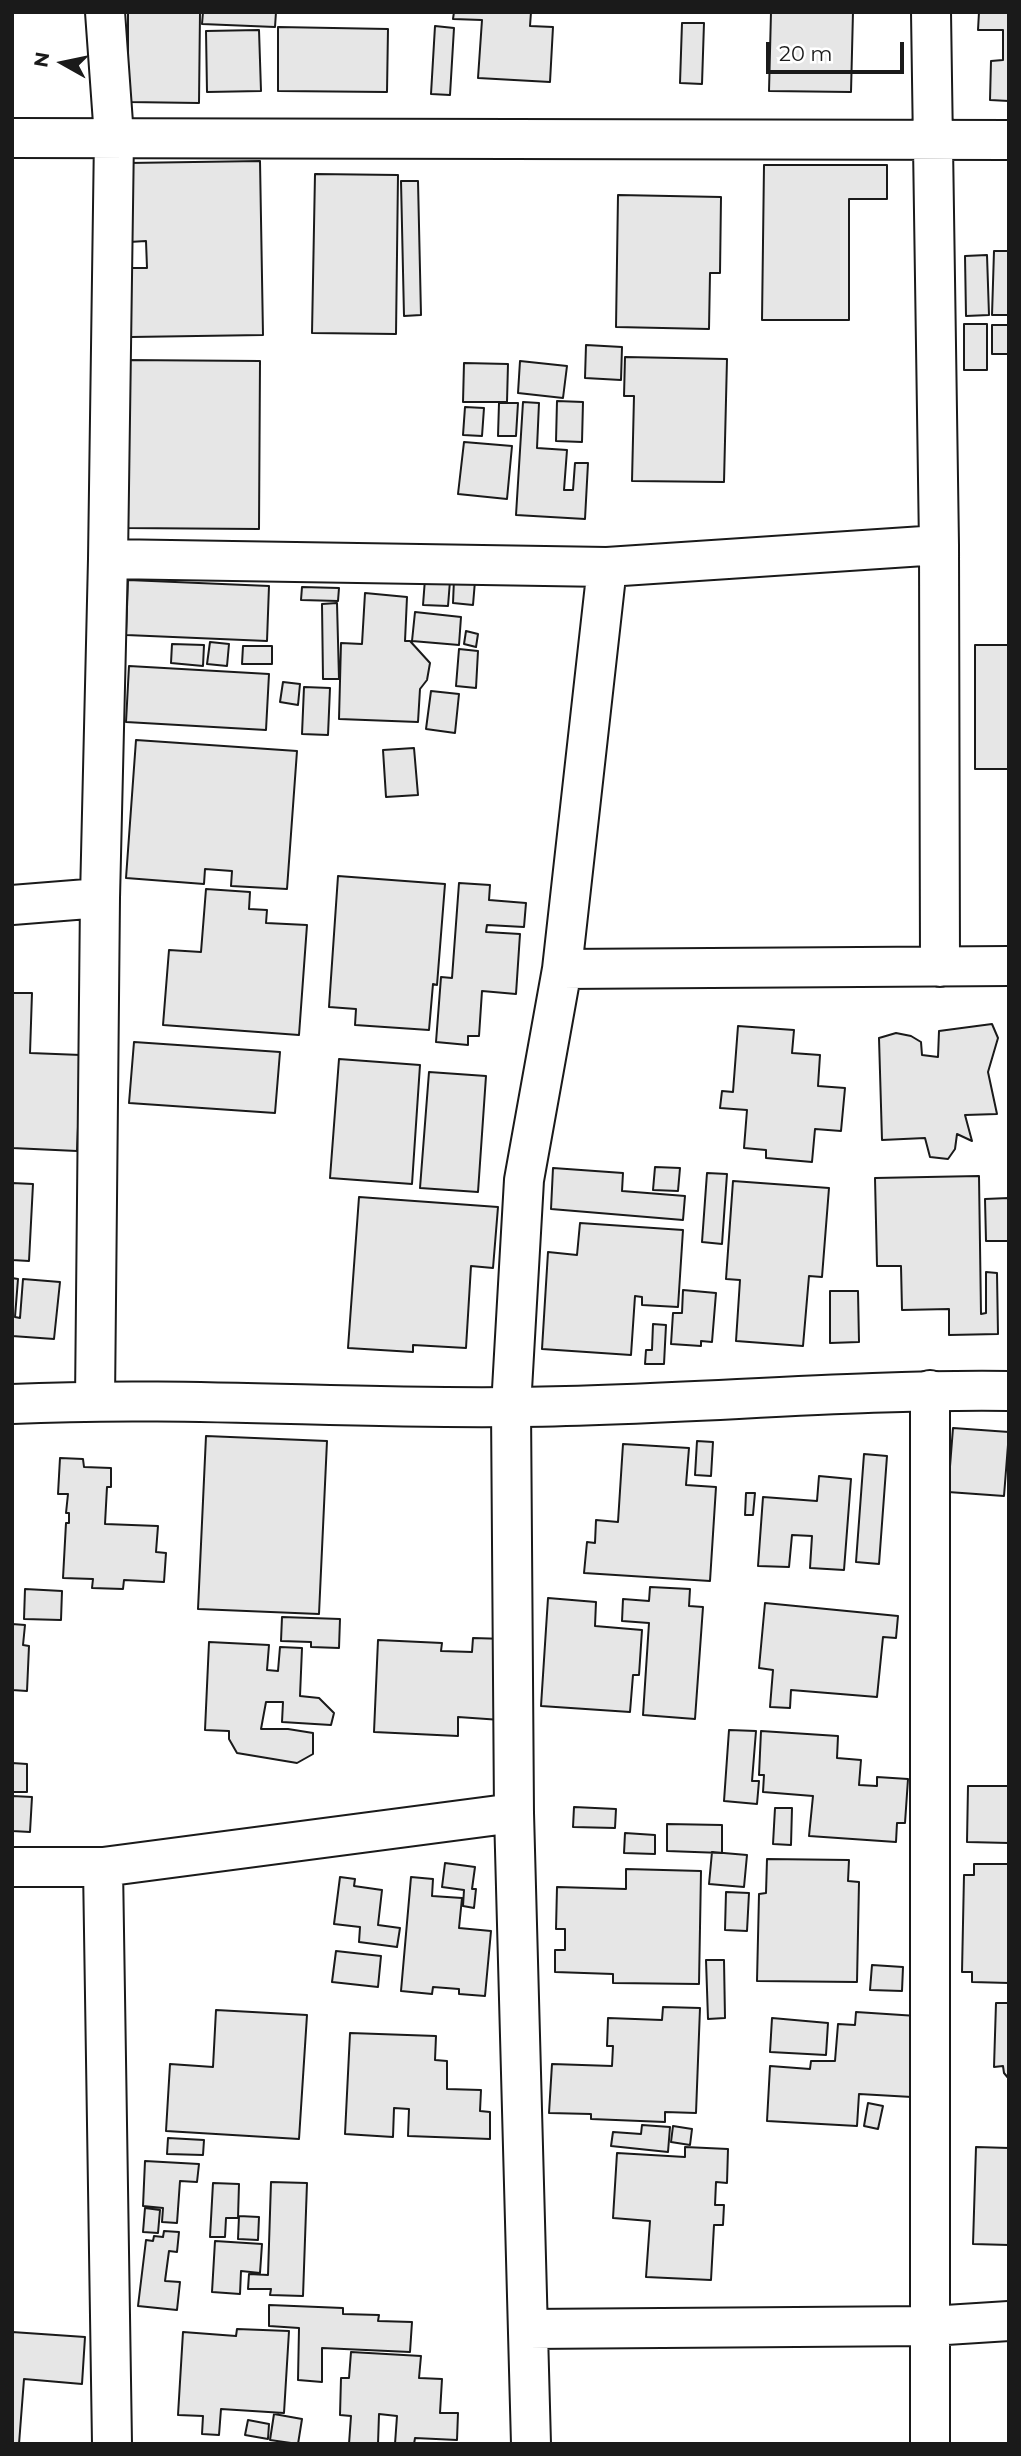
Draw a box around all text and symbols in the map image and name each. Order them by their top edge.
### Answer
north arrow [28,28,98,98]
scale bar [769,28,907,72]
text: 20 m [779,41,833,66]
text: N [29,50,54,69]

